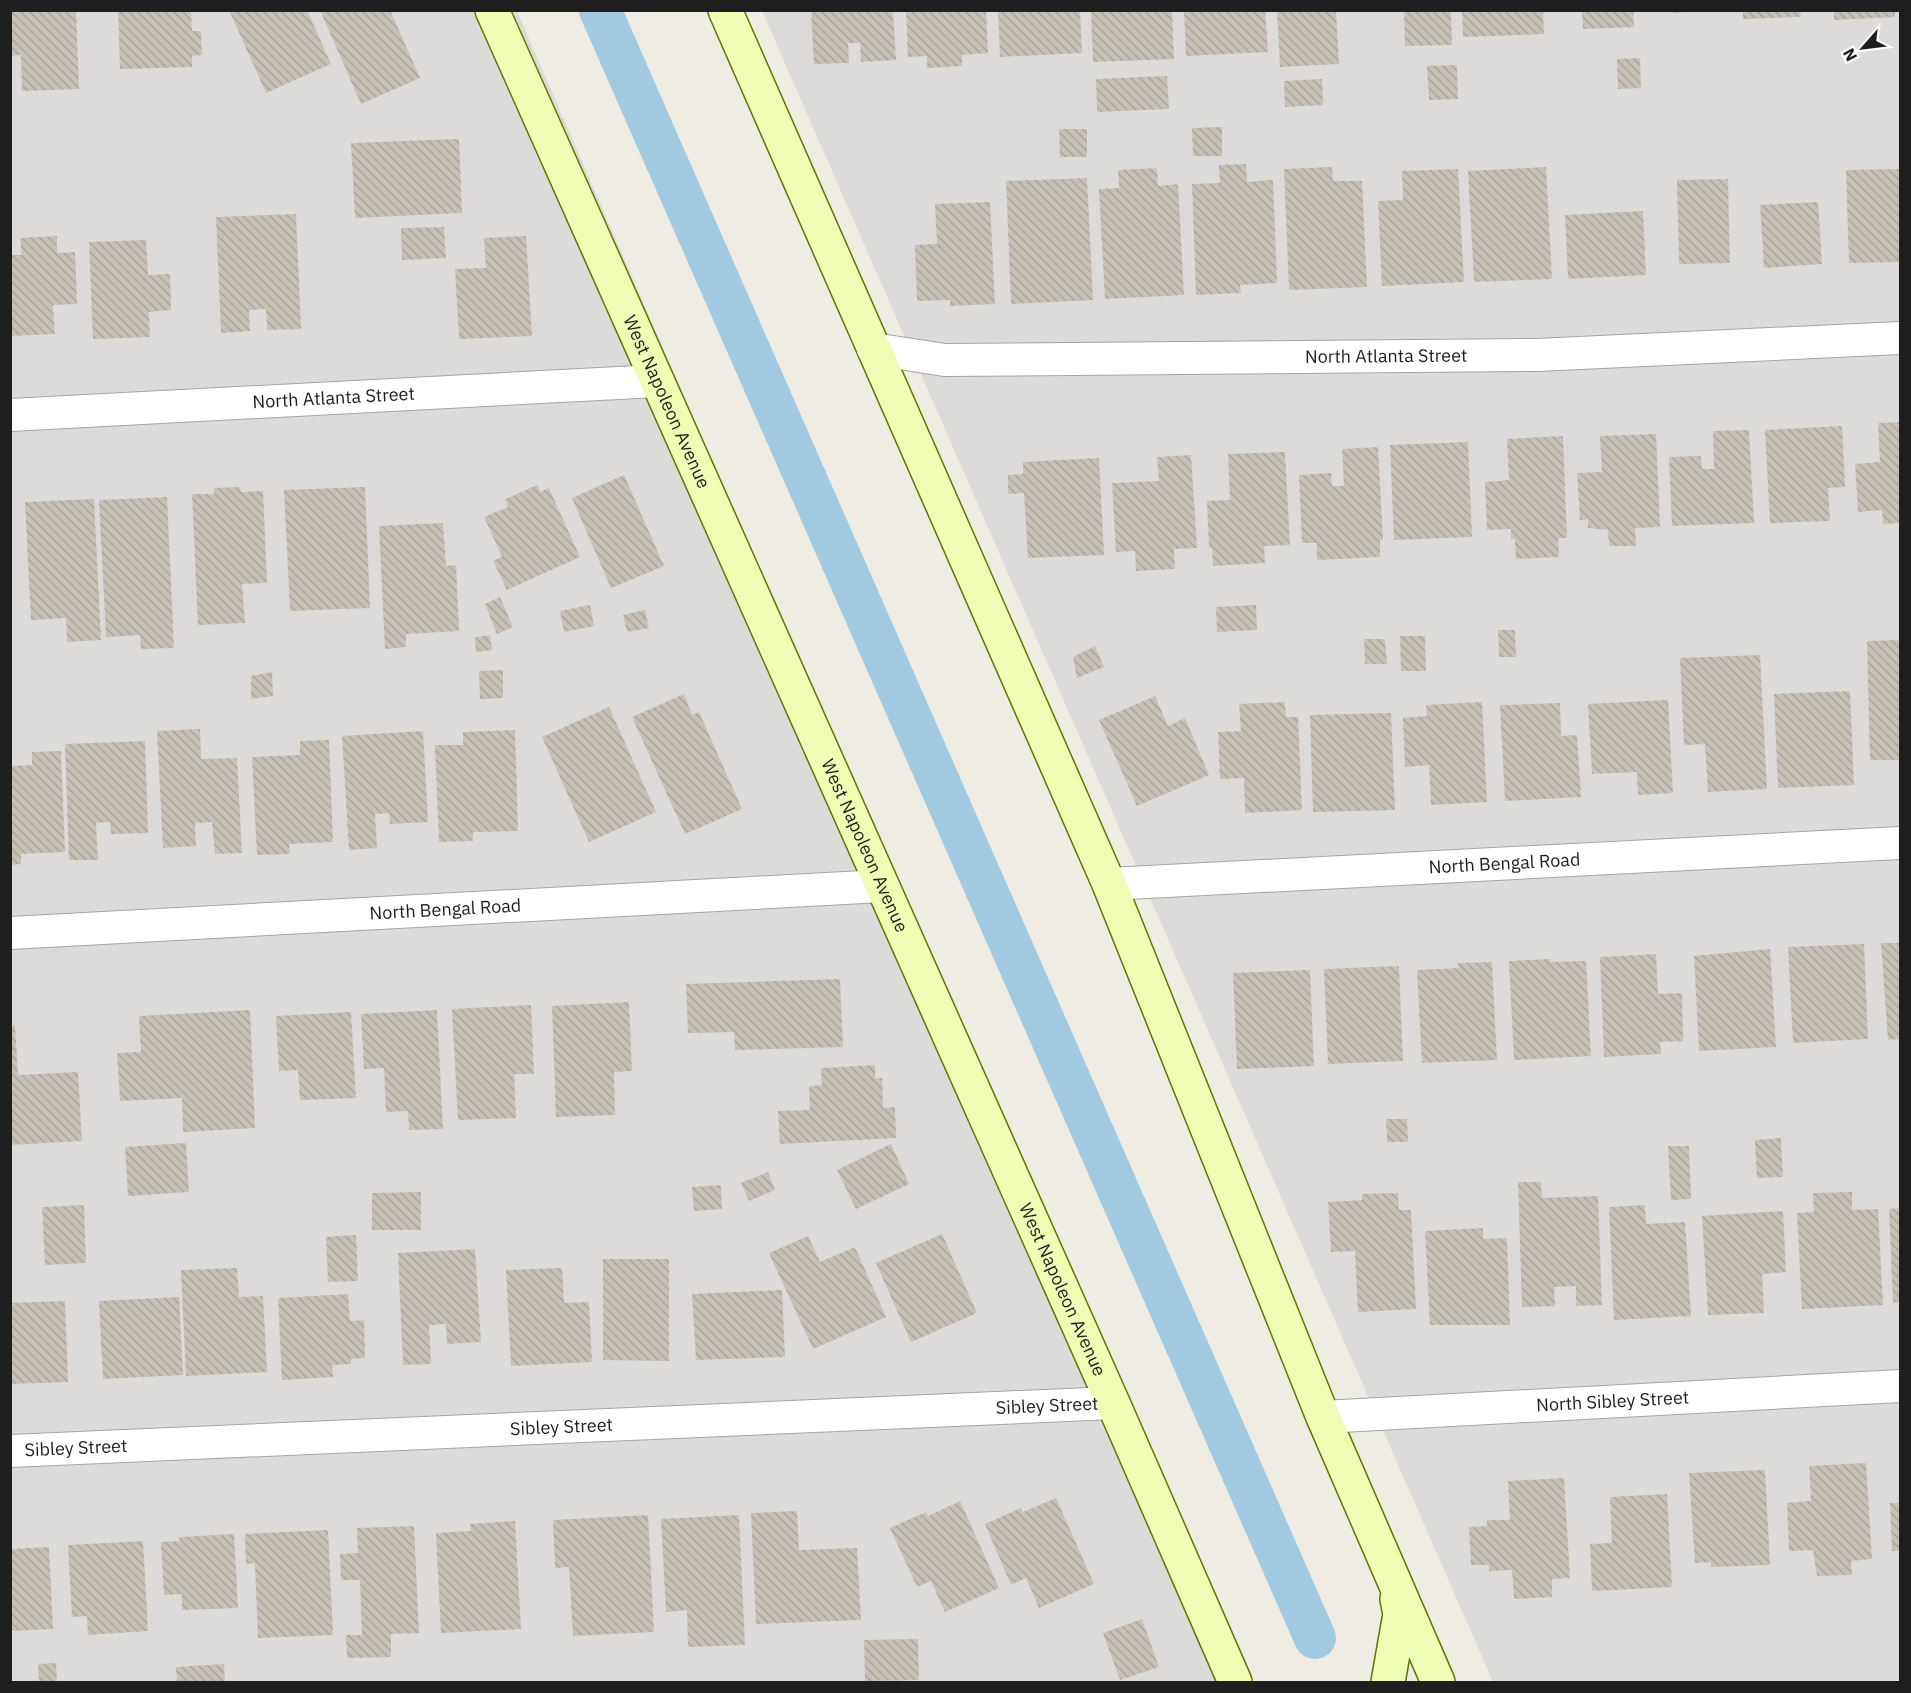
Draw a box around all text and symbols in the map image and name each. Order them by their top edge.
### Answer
north arrow [1833,18,1893,78]
text: N [1838,45,1861,65]
street label: West Napoleon Avenue [618,311,716,492]
street label: North Atlanta Street [1305,344,1468,368]
street label: North Atlanta Street [252,382,415,413]
street label: West Napoleon Avenue [816,755,914,936]
street label: North Bengal Road [1428,848,1581,878]
street label: North Bengal Road [369,893,522,925]
street label: West Napoleon Avenue [1014,1199,1112,1380]
street label: North Sibley Street [1535,1385,1690,1417]
street label: Sibley Street [995,1392,1099,1419]
street label: Sibley Street [510,1413,613,1440]
street label: Sibley Street [24,1434,128,1461]

